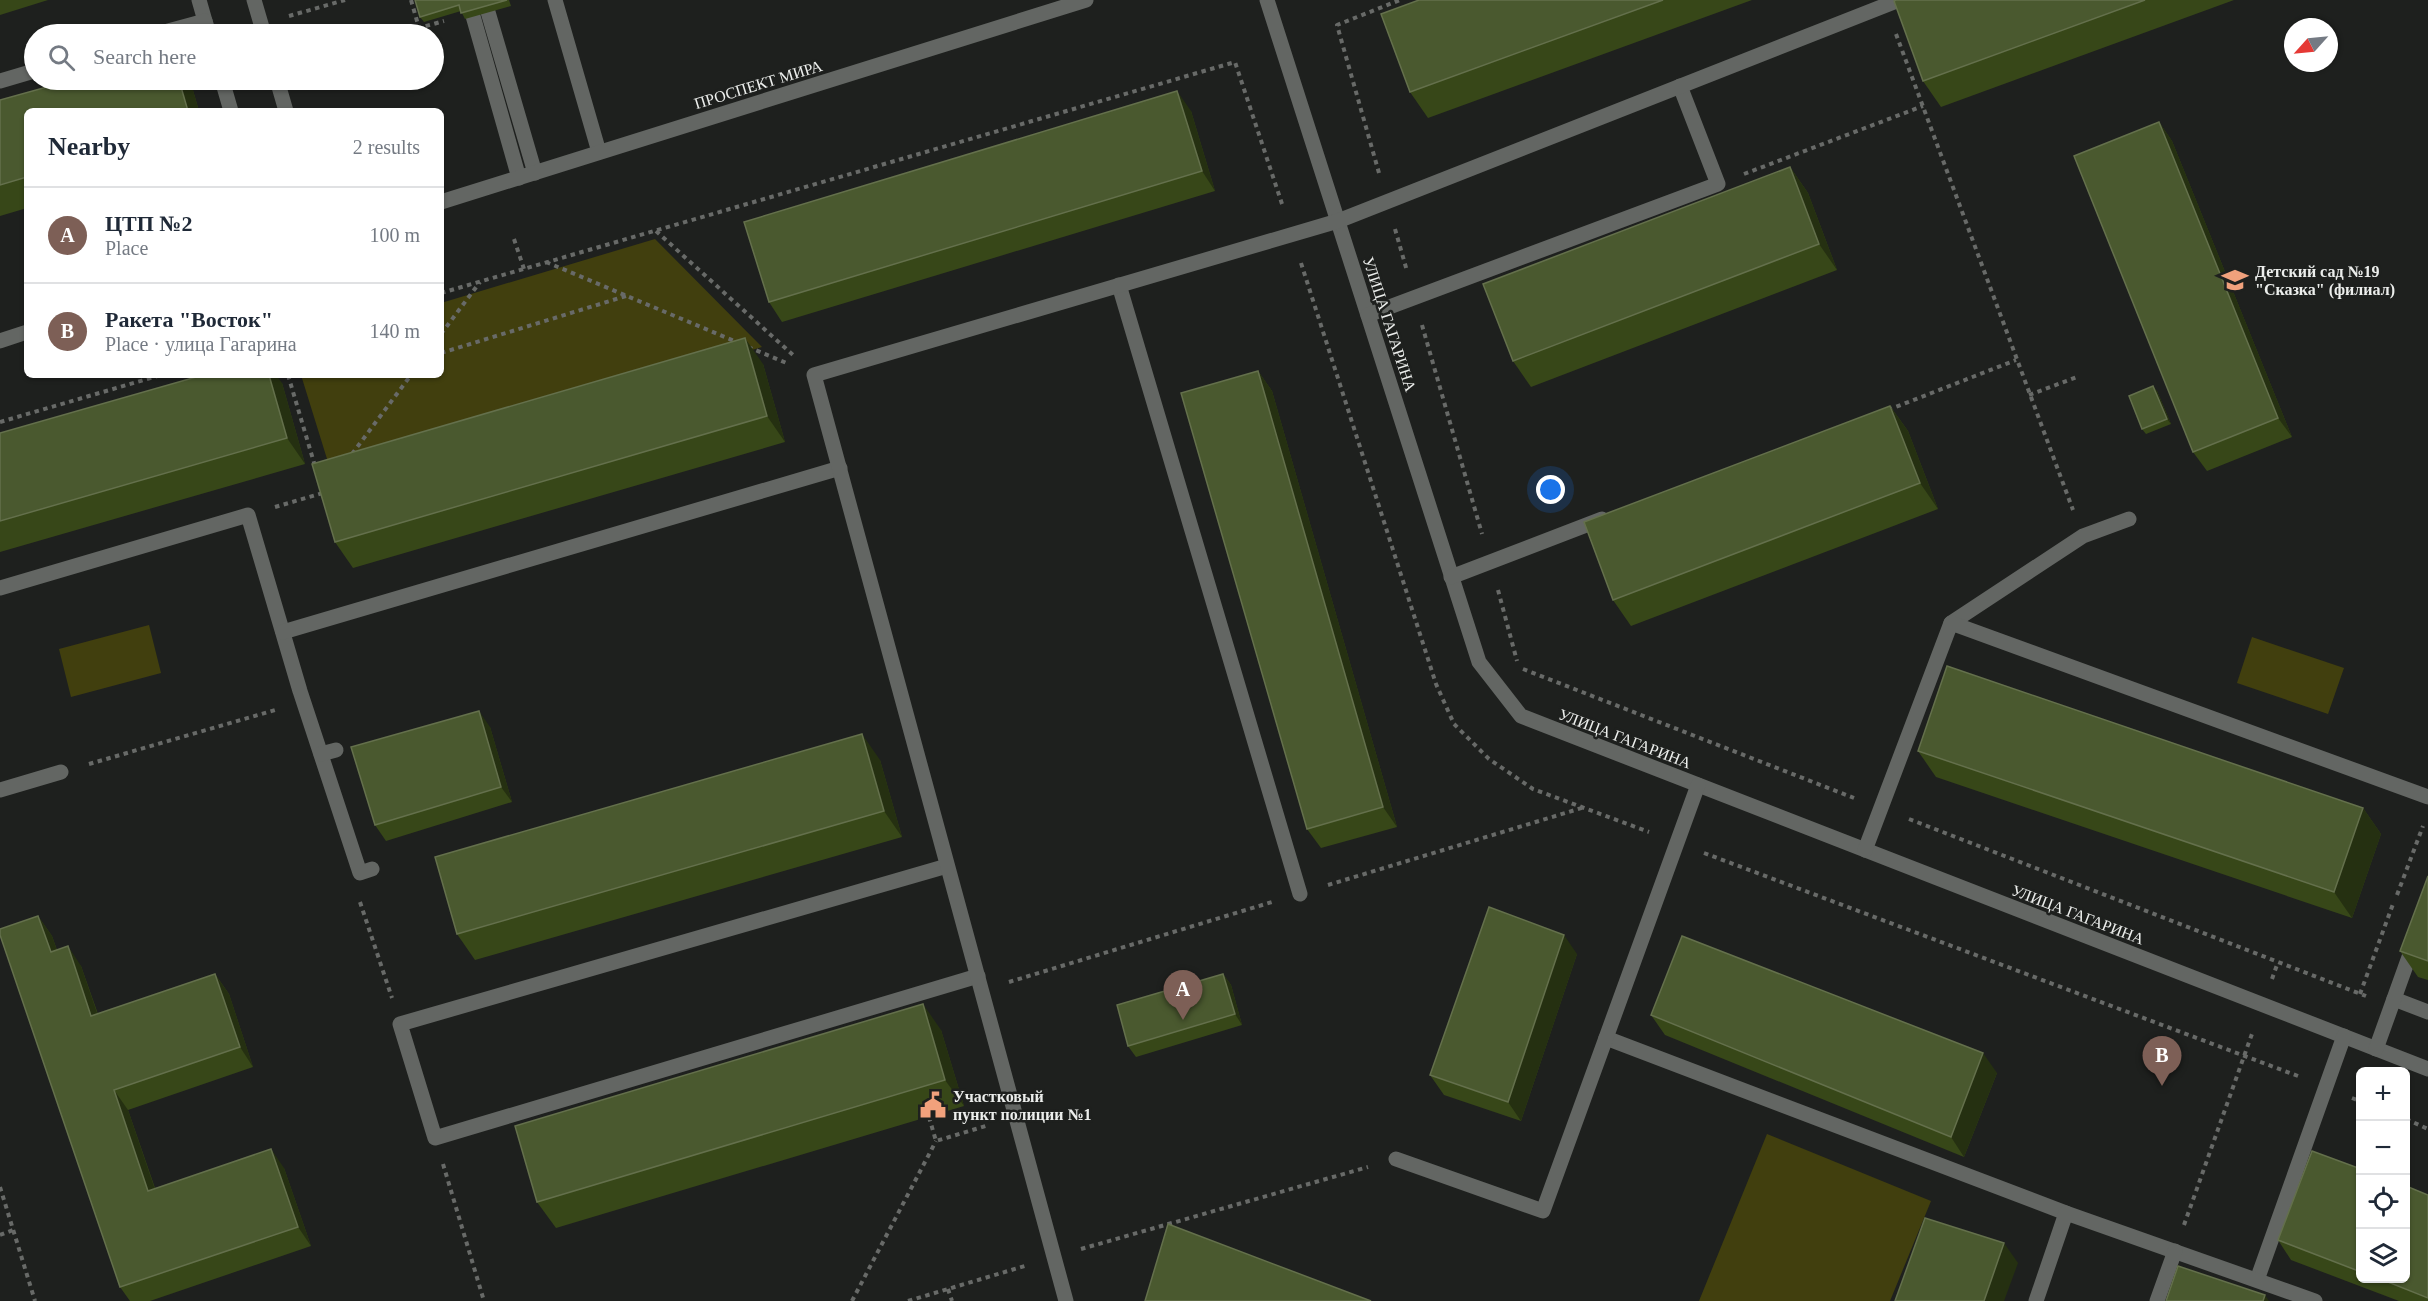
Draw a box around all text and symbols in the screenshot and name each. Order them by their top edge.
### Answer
north arrow [2284,18,2338,72]
search box [24,24,444,90]
icon: search [45,41,78,74]
text: Search here [93,44,196,69]
street label: ПРОСПЕКТ МИРА [692,57,825,112]
text: Nearby [48,132,130,161]
text: 2 results [353,136,420,158]
text: ЦТП №2 [105,211,193,236]
text: A [60,224,75,246]
text: 100 m [369,224,420,246]
text: Place [105,237,148,259]
street label: УЛИЦА ГАГАРИНА [1359,255,1419,394]
place label: Детский сад №19 "Сказка" (филиал) [2255,263,2395,299]
school or university icon: Детский сад №19 "Сказка" (филиал) [2220,265,2250,295]
text: Ракета "Восток" [105,307,273,332]
text: B [61,320,74,342]
text: 140 m [369,320,420,342]
text: Place · улица Гагарина [105,333,297,355]
your location [1536,475,1565,504]
street label: УЛИЦА ГАГАРИНА [1556,705,1694,773]
street label: УЛИЦА ГАГАРИНА [2009,881,2147,949]
pin: A [1164,970,1202,1020]
pin: B [2142,1036,2182,1086]
map controls [2356,1067,2410,1283]
button: + [2356,1067,2410,1121]
place label: Участковый пункт полиции №1 [953,1088,1091,1124]
public building icon: Участковый пункт полиции №1 [918,1090,948,1120]
button: − [2356,1121,2410,1175]
button: locate [2356,1175,2410,1229]
button: layers [2356,1229,2410,1283]

